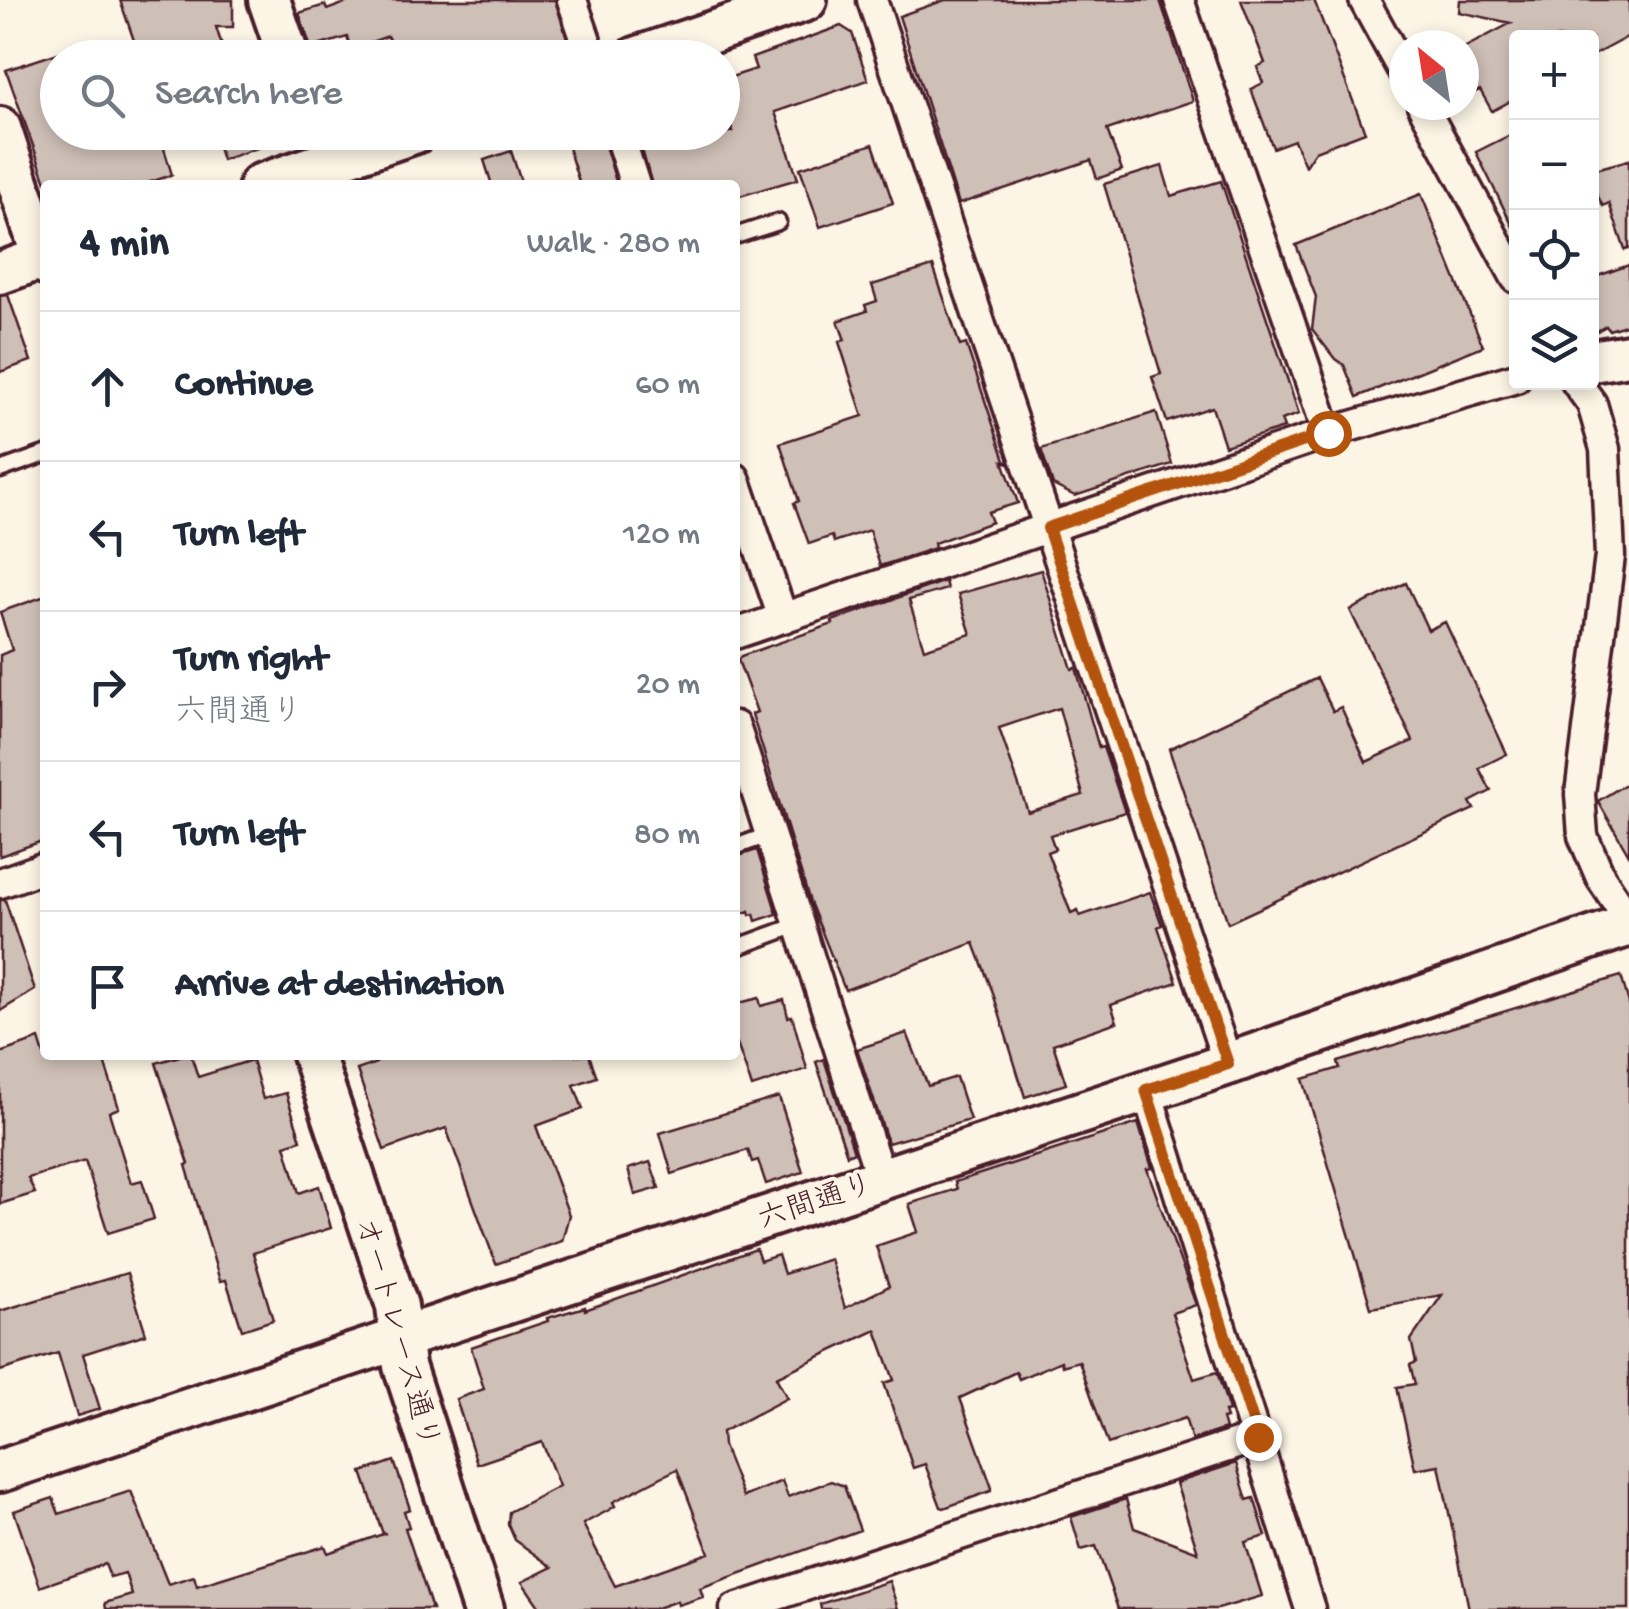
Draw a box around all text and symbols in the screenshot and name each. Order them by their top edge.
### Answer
north arrow [1389,30,1479,120]
map controls [1509,30,1599,390]
button: + [1509,30,1599,120]
search box [40,40,740,150]
icon: search [75,68,130,123]
text: Search here [155,73,342,117]
button: − [1509,120,1599,210]
button: locate [1509,210,1599,300]
text: 4 min [80,221,169,270]
text: Walk · 280 m [527,226,700,264]
button: layers [1509,300,1599,390]
icon: ahead [80,359,135,414]
text: Continue [175,364,313,408]
text: 60 m [635,367,700,405]
route start [1306,411,1352,457]
icon: left [80,509,135,564]
text: Turn left [175,514,303,558]
text: 120 m [623,517,700,555]
text: Turn right [175,639,327,683]
icon: right [80,659,135,714]
text: 20 m [636,667,700,705]
text: 六間通り [175,695,303,733]
icon: left [80,809,135,864]
text: Turn left [175,814,303,858]
text: 80 m [634,817,700,855]
icon: arrive [80,959,135,1014]
text: Arrive at destination [175,964,504,1008]
street label: 六間通り [754,1169,879,1239]
street label: オートレース通り [345,1213,444,1453]
route end [1236,1415,1282,1461]

